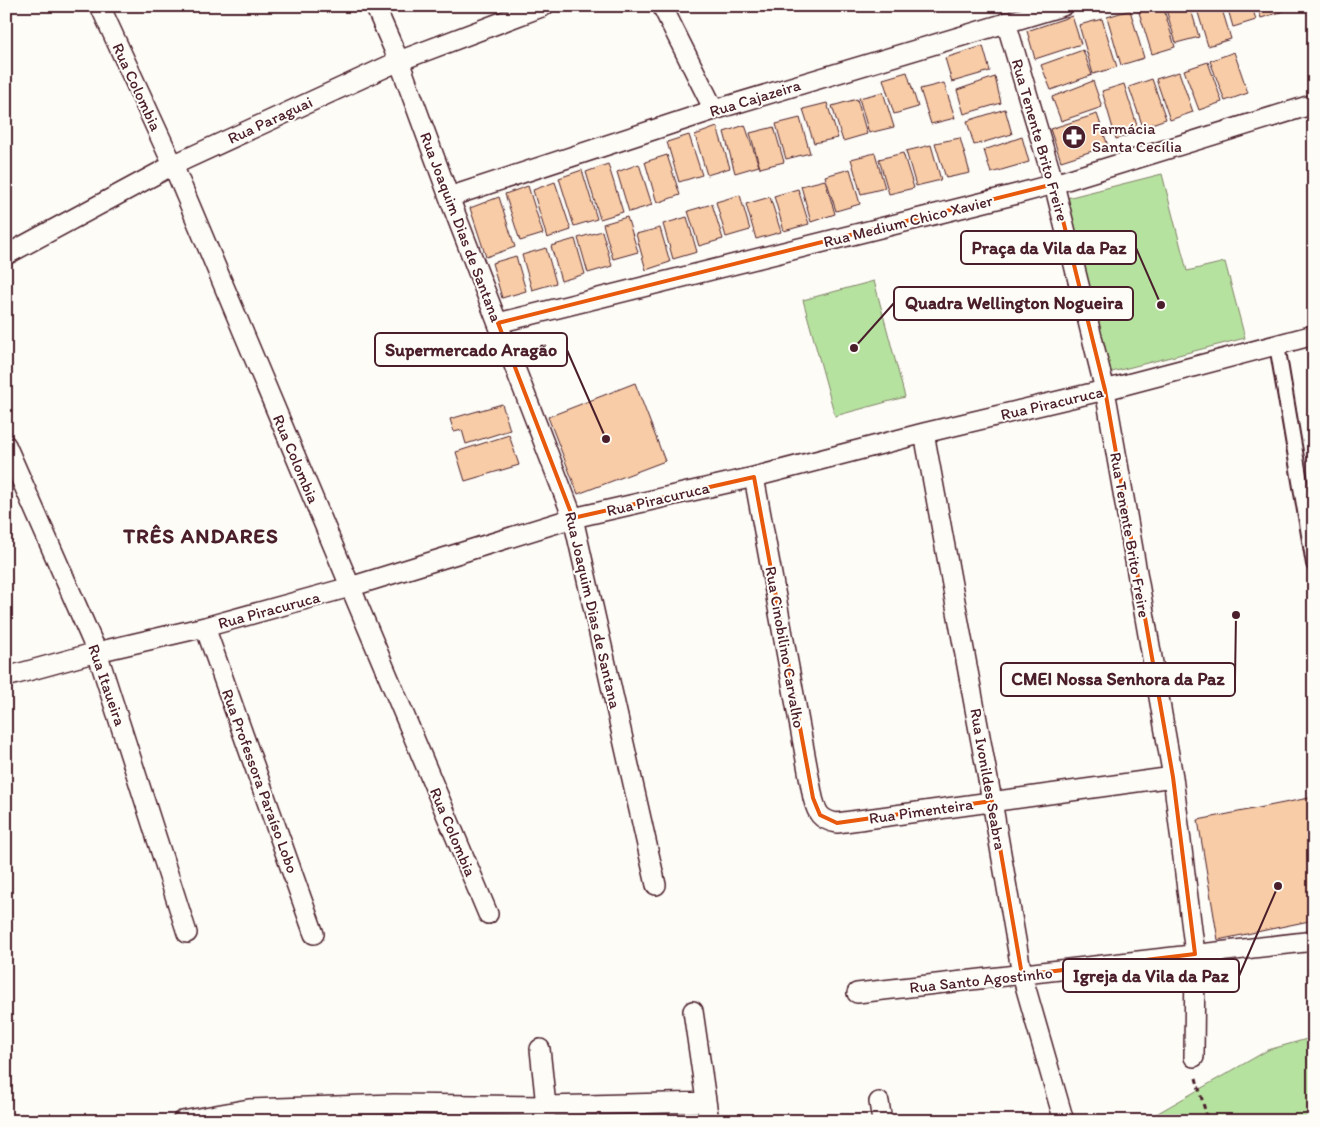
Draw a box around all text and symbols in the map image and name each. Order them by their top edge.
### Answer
street label: Rua Colombia [108,40,166,135]
street label: Rua Tenente Brito Freire [1008,57,1072,223]
street label: Rua Cajazeira [707,75,804,121]
street label: Rua Paraguai [225,92,315,148]
place label: Farmácia Santa Cecília [1092,119,1182,156]
pharmacy icon: Farmácia Santa Cecília [1061,124,1087,150]
street label: Rua Joaquim Dias de Santana [416,129,506,325]
street label: Rua Medium Chico Xavier [821,191,995,251]
callout: Praça da Vila da Paz [961,231,1136,264]
text: Praça da Vila da Paz [972,237,1127,259]
callout: Quadra Wellington Nogueira [894,287,1133,320]
text: Quadra Wellington Nogueira [905,292,1123,314]
callout: Supermercado Aragão [375,333,567,366]
text: Supermercado Aragão [385,339,557,361]
street label: Rua Piracuruca [999,382,1106,424]
street label: Rua Colombia [269,412,324,507]
street label: Rua Tenente Brito Freire [1106,451,1154,619]
street label: Rua Piracuruca [605,478,712,520]
street label: Rua Joaquim Dias de Santana [561,510,625,711]
district label: TRÊS ANDARES [122,523,279,548]
street label: Rua Cinobilino Carvalho [761,565,809,729]
street label: Rua Piracuruca [216,587,323,633]
street label: Rua Itaueira [84,642,130,729]
callout: CMEI Nossa Senhora da Paz [1001,663,1235,696]
text: CMEI Nossa Senhora da Paz [1011,668,1225,690]
street label: Rua Professora Paraíso Lobo [218,686,302,876]
street label: Rua Ivonildes Seabra [966,707,1010,851]
street label: Rua Colombia [426,785,481,880]
street label: Rua Pimenteira [868,794,975,828]
callout: Igreja da Vila da Paz [1063,959,1239,992]
street label: Rua Santo Agostinho [909,963,1053,997]
text: Igreja da Vila da Paz [1073,965,1230,987]

